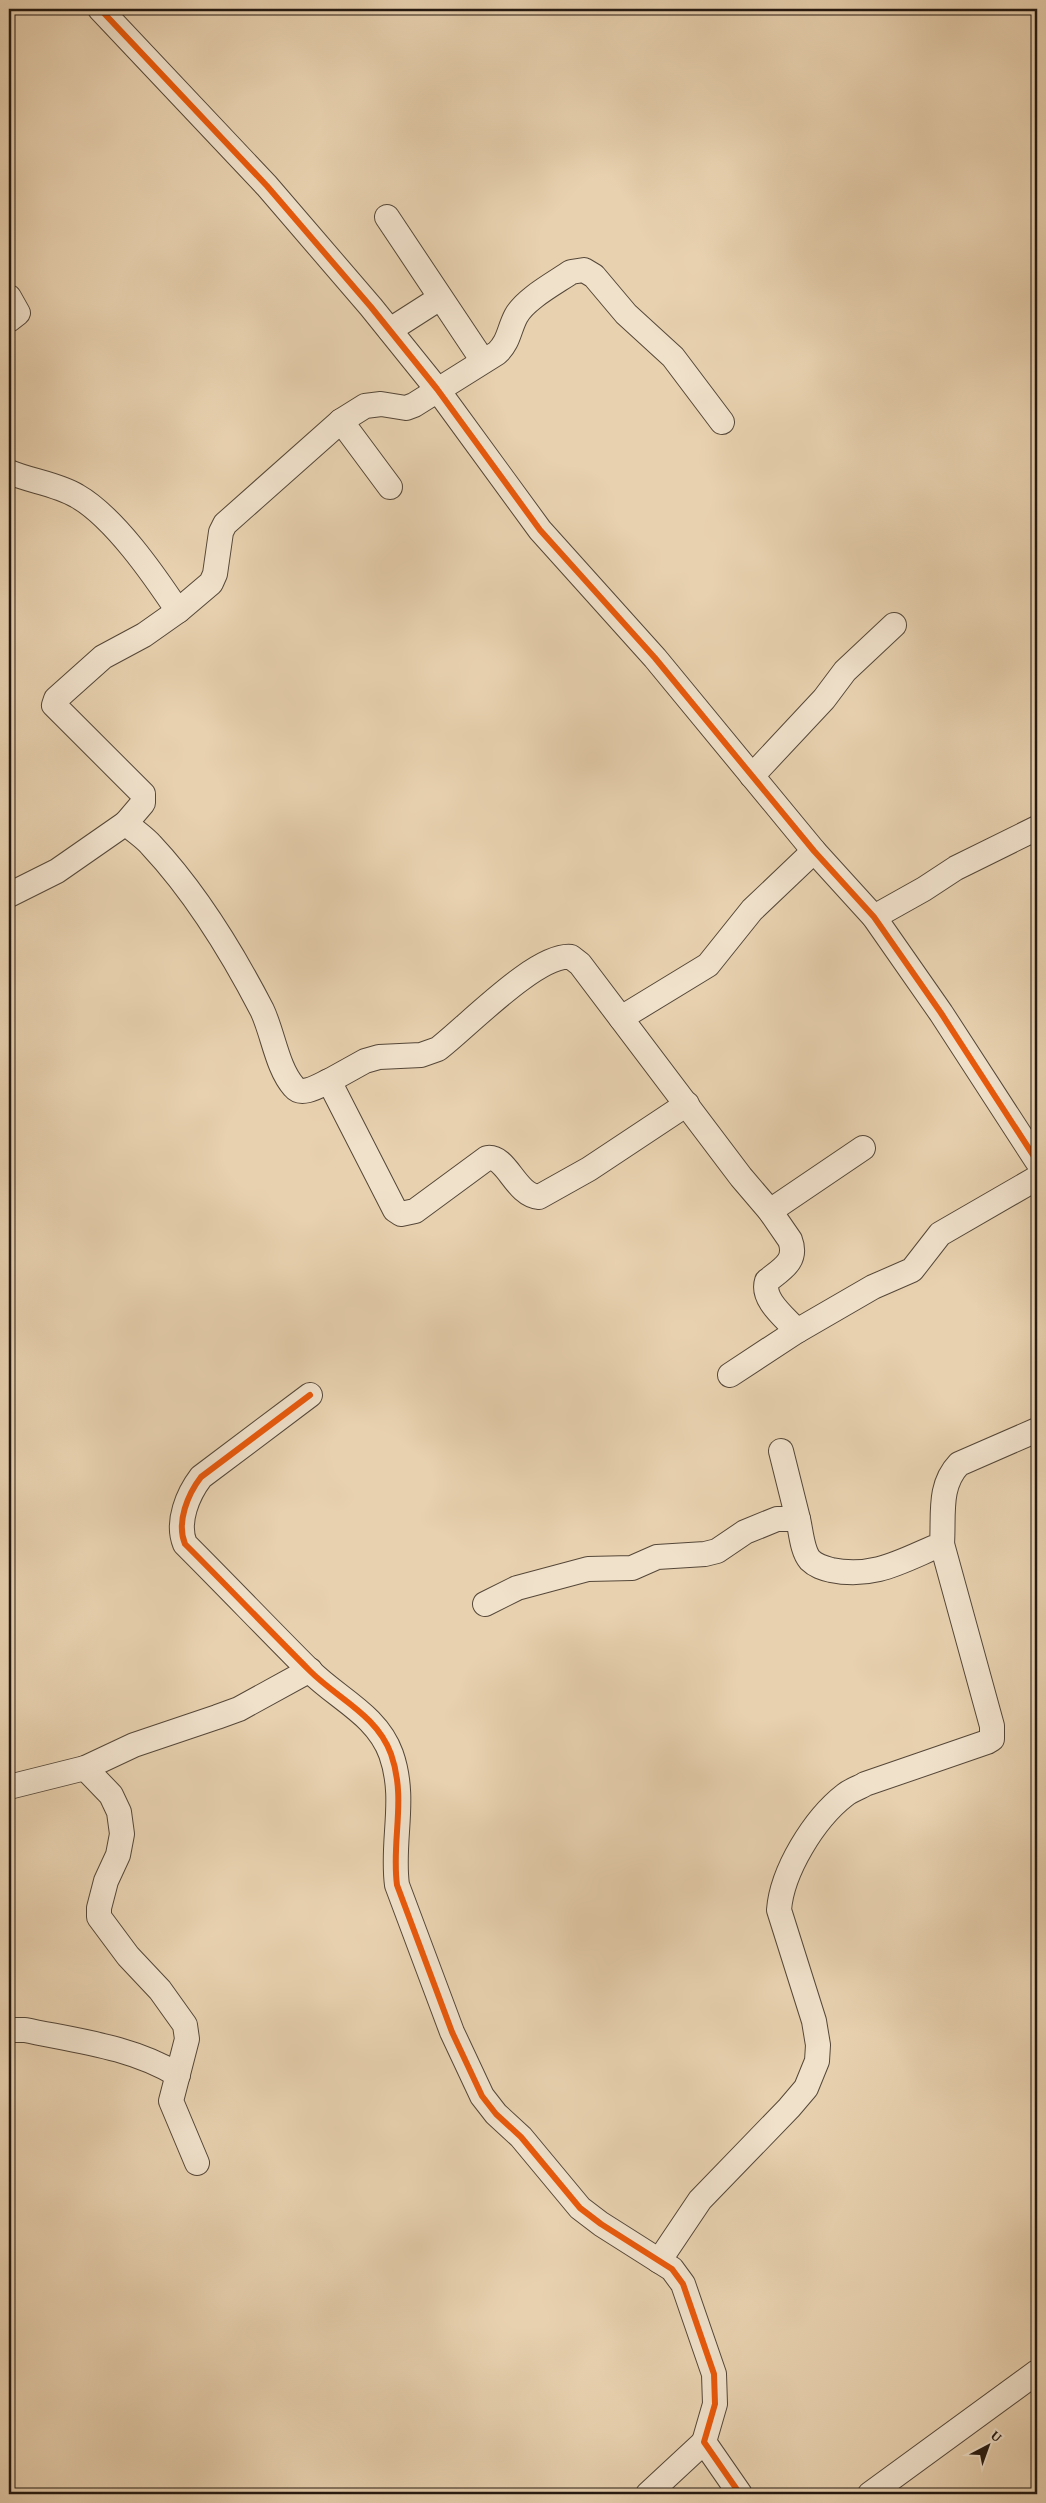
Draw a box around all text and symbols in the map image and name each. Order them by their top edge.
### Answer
north arrow [964,2420,1014,2470]
text: U [986,2426,1007,2447]

